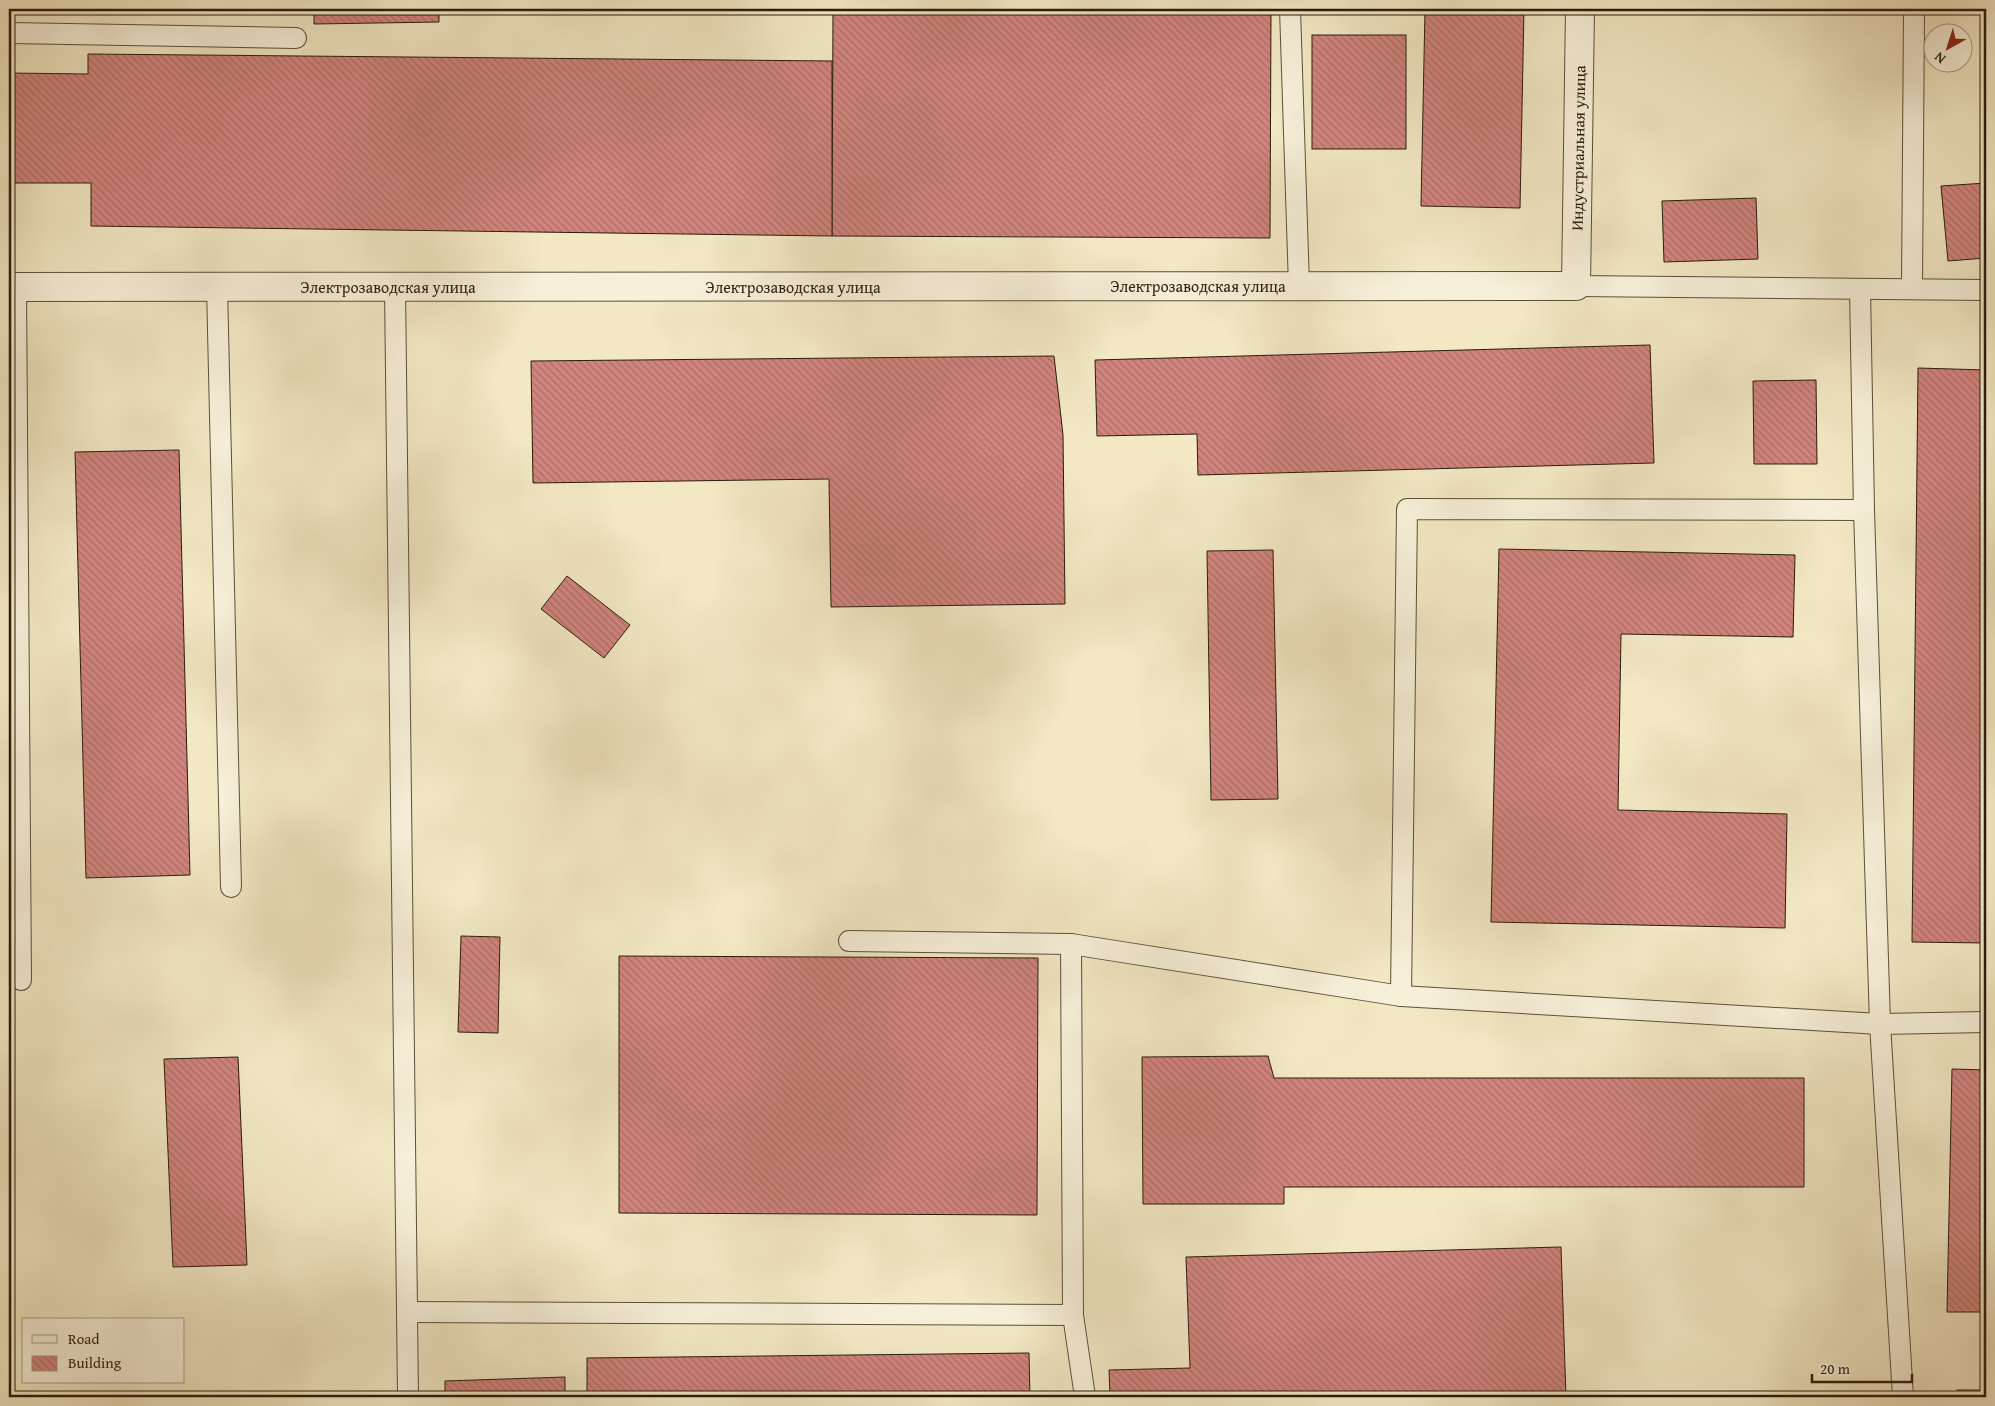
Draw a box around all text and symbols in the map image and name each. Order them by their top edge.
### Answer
north arrow [1922,22,1972,72]
text: N [1929,47,1950,69]
street label: Индустриальная улица [1565,65,1591,231]
street label: Электрозаводская улица [1110,274,1286,298]
street label: Электрозаводская улица [300,275,476,299]
street label: Электрозаводская улица [705,275,881,299]
legend [22,1318,185,1384]
text: Road [68,1328,99,1349]
scale bar [1812,1351,1912,1383]
text: Building [68,1352,122,1373]
text: 20 m [1820,1358,1851,1379]

